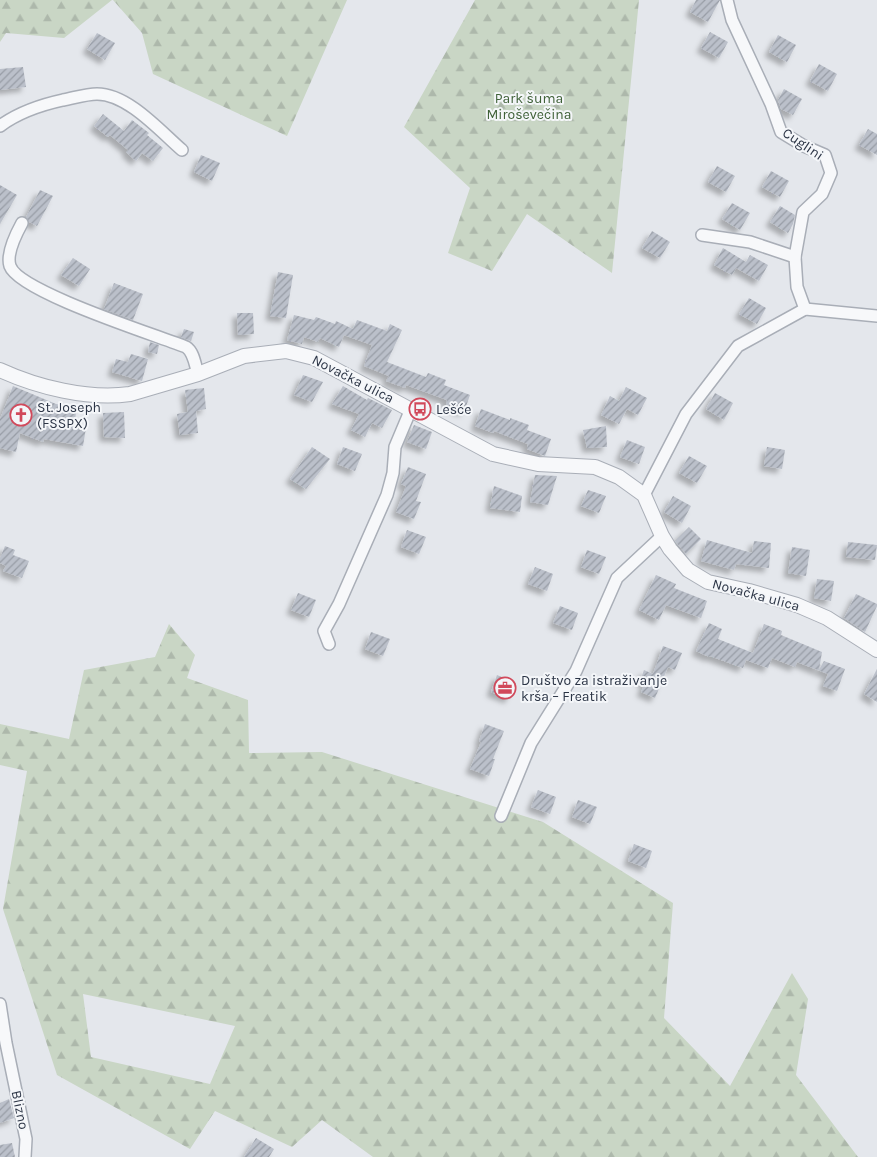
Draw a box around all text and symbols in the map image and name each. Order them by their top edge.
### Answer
park label: Park šuma Miroševečina [486,90,572,123]
street label: Cuglini [779,124,827,164]
street label: Novačka ulica [309,351,397,407]
bus stop icon: Lešće [408,397,432,421]
place label: St. Joseph (FSSPX) [37,399,101,432]
place label: Lešće [436,401,472,418]
church icon: St. Joseph (FSSPX) [9,403,33,427]
street label: Novačka ulica [711,575,801,615]
place label: Društvo za istraživanje krša – Freatik [521,672,667,705]
office icon: Društvo za istraživanje krša – Freatik [493,676,517,700]
street label: Blizno [8,1089,32,1131]

